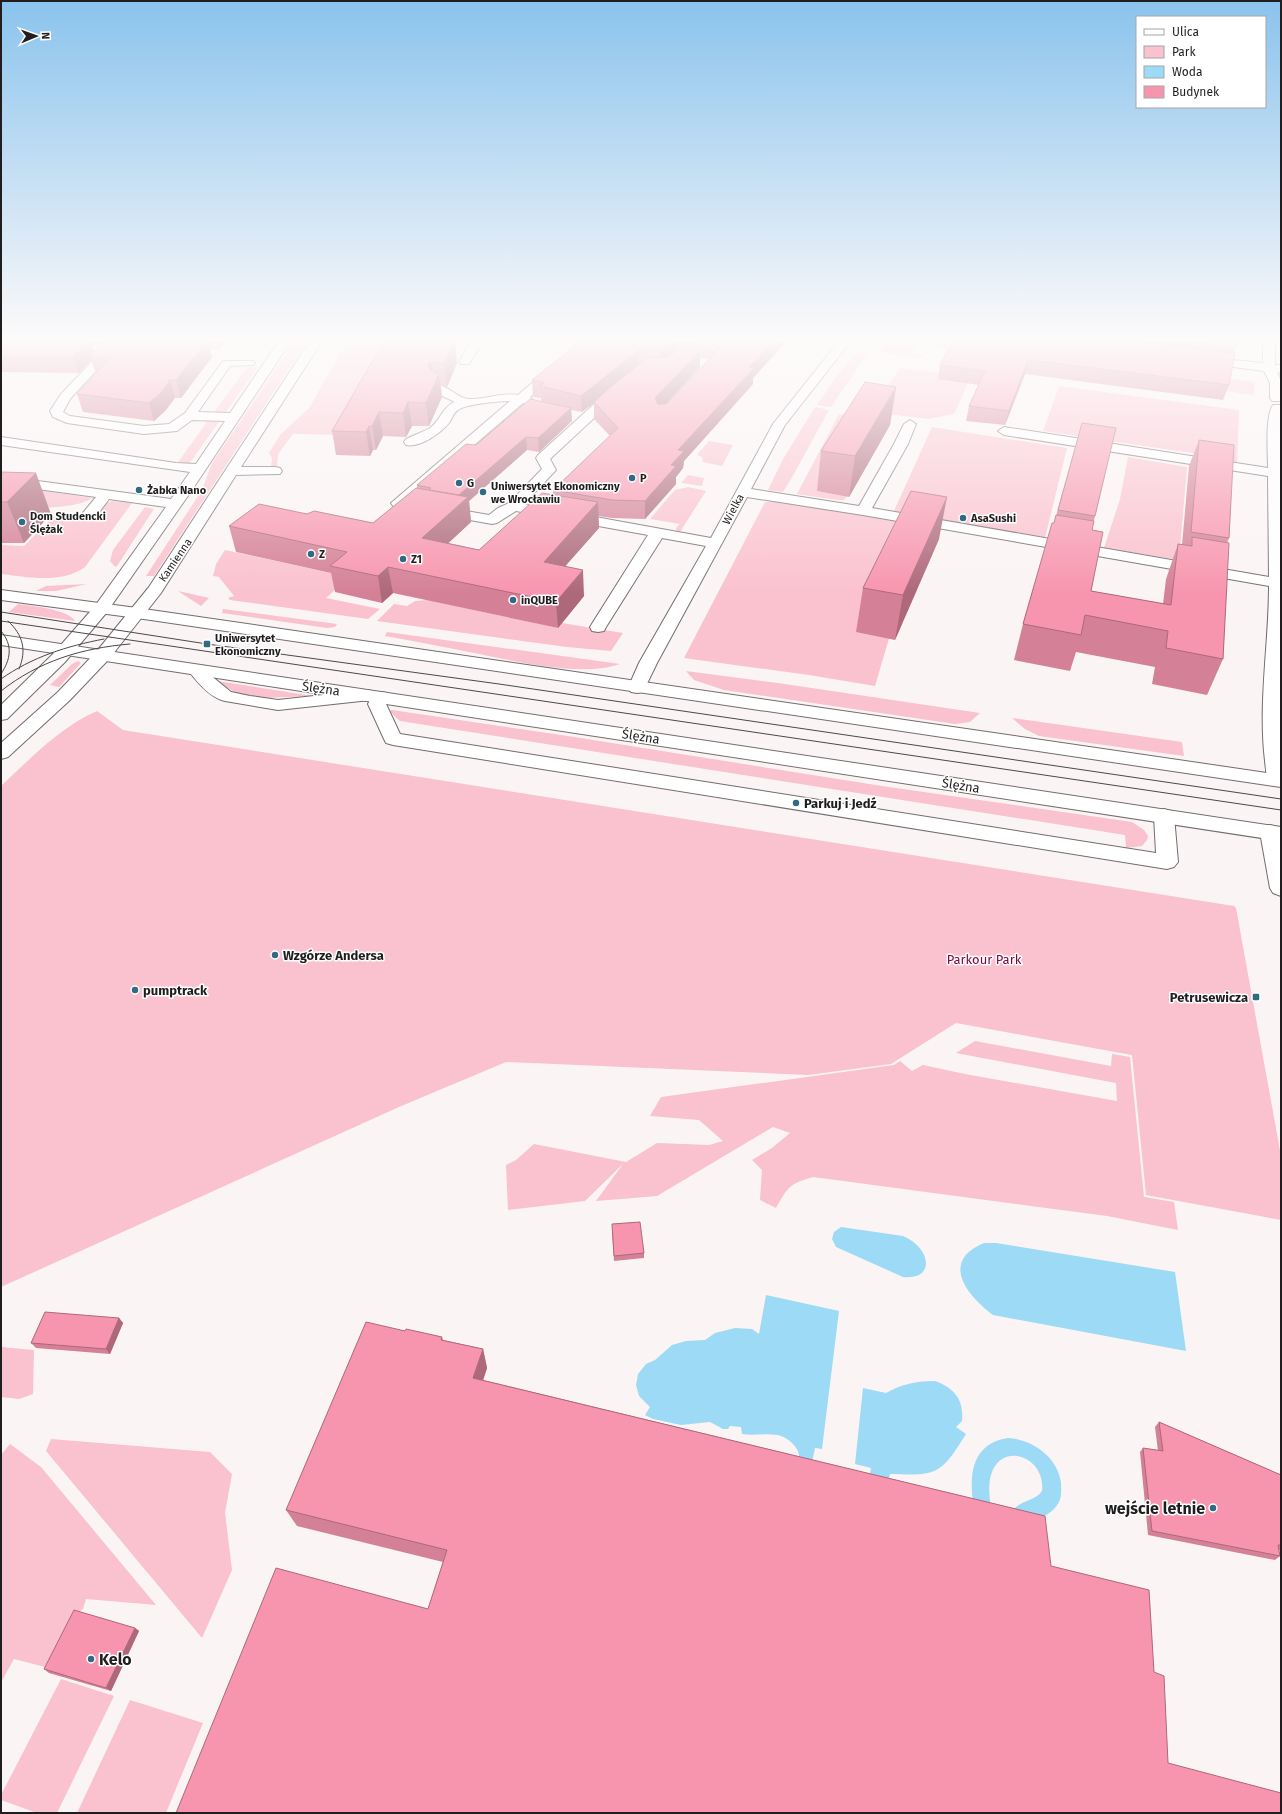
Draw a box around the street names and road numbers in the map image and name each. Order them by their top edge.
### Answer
street label: Wielka [720,492,747,527]
street label: Kamienna [156,536,195,585]
street label: Ślężna [301,678,341,699]
street label: Ślężna [621,726,661,747]
street label: Ślężna [941,775,981,796]

